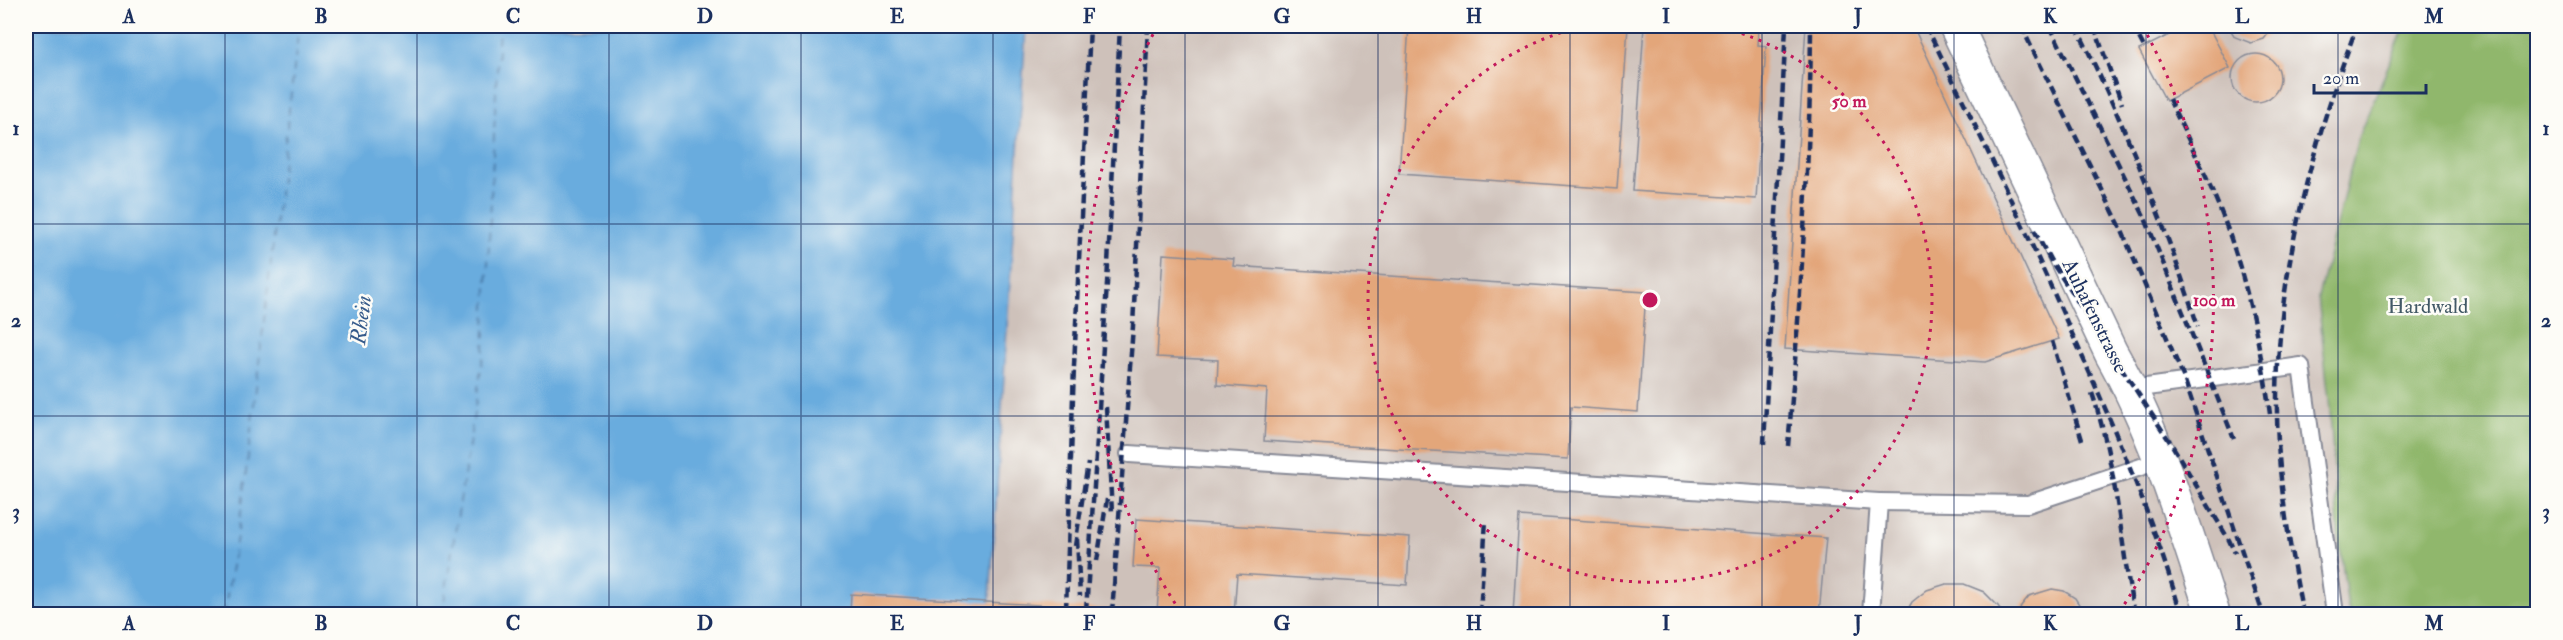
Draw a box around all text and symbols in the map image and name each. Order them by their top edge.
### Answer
text: A [122,4,136,29]
text: B [314,4,328,29]
text: C [506,4,520,29]
text: D [697,4,713,29]
text: E [890,4,905,29]
text: F [1083,4,1096,29]
text: G [1274,4,1291,29]
text: H [1466,4,1482,29]
text: I [1662,4,1670,29]
text: J [1853,4,1862,29]
text: K [2043,4,2058,29]
text: L [2235,4,2250,29]
text: M [2423,4,2444,29]
scale bar [2314,57,2426,95]
text: 20 m [2323,67,2359,90]
text: 50 m [1832,90,1867,113]
text: 1 [12,116,20,141]
text: 1 [2542,116,2550,141]
street label: Auhafenstrasse [2055,254,2134,378]
text: 100 m [2193,289,2236,312]
centre of rings [1640,290,1660,310]
park label: Hardwald [2388,293,2469,320]
water label: Rhein [344,294,378,347]
text: 2 [11,308,21,333]
text: 2 [2541,308,2551,333]
text: 3 [12,499,20,524]
text: 3 [2542,499,2550,524]
text: A [122,611,136,636]
text: B [314,611,328,636]
text: C [506,611,520,636]
text: D [697,611,713,636]
text: E [890,611,905,636]
text: F [1083,611,1096,636]
text: G [1274,611,1291,636]
text: H [1466,611,1482,636]
text: I [1662,611,1670,636]
text: J [1853,611,1862,636]
text: K [2043,611,2058,636]
text: L [2235,611,2250,636]
text: M [2423,611,2444,636]

